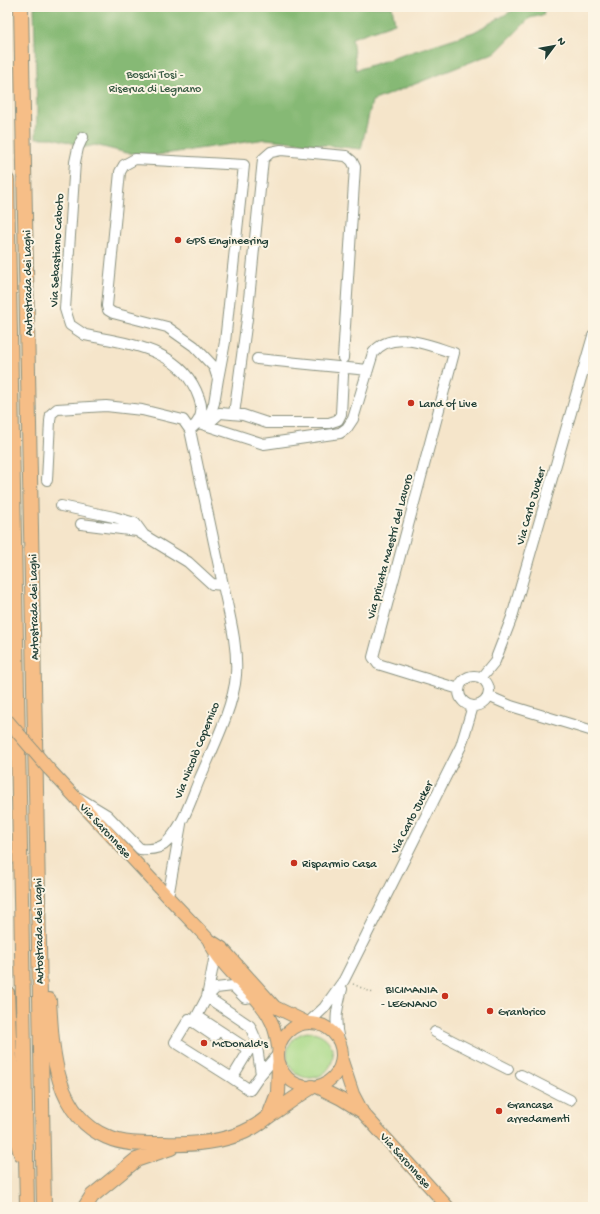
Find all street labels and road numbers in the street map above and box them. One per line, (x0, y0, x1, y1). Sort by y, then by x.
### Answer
street label: Via Sebastiano Caboto (48, 193, 68, 308)
street label: Autostrada dei Laghi (21, 229, 37, 336)
street label: Via Carlo Jucker (514, 465, 550, 548)
street label: Via privata Maestri del Lavoro (365, 472, 417, 622)
street label: Autostrada dei Laghi (27, 553, 43, 660)
street label: Via Niccolò Copernico (172, 700, 224, 802)
street label: Via Carlo Jucker (388, 778, 438, 858)
street label: Via Saronnese (75, 800, 134, 862)
street label: Autostrada dei Laghi (32, 877, 48, 984)
street label: Via Saronnese (375, 1130, 434, 1193)

